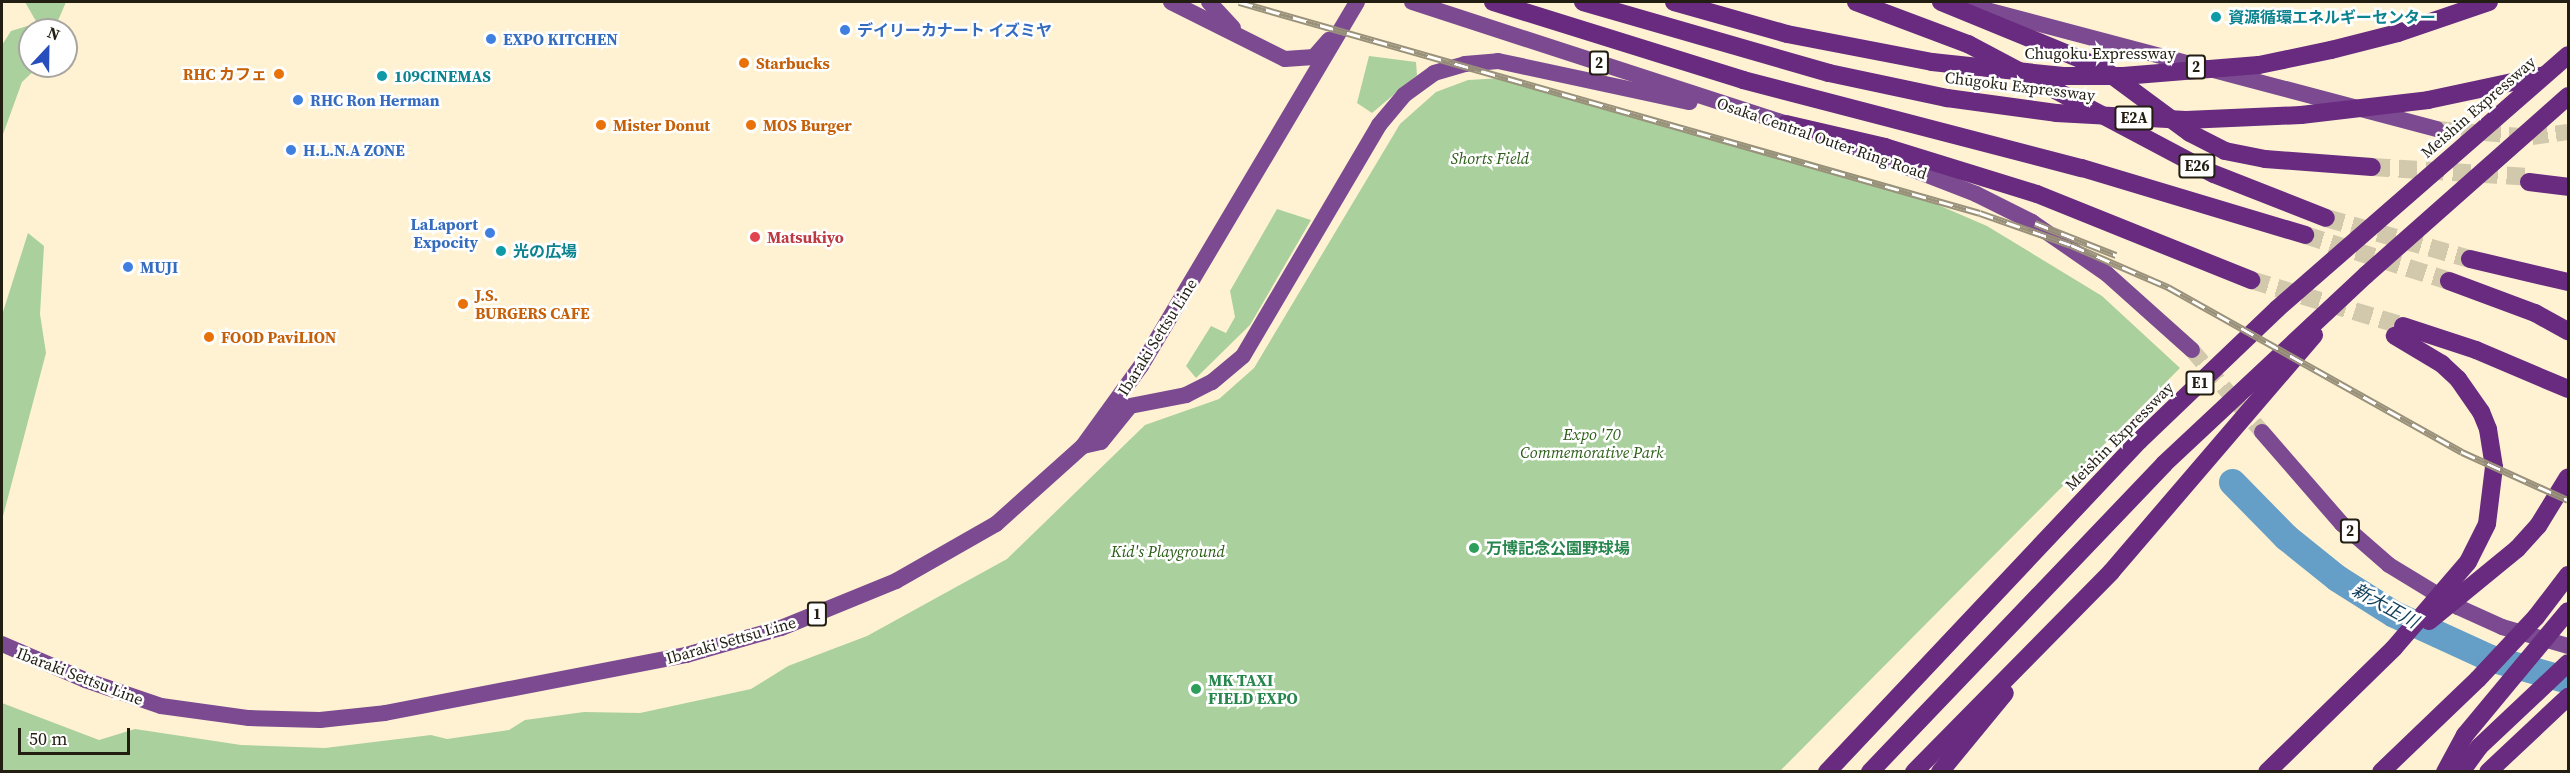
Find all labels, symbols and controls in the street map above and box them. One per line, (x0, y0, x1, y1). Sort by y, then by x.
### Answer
place label: 資源循環エネルギーセンター (2228, 7, 2436, 27)
marker: 資源循環エネルギーセンター (2209, 10, 2223, 24)
north arrow (18, 18, 78, 78)
place label: デイリーカナート イズミヤ (857, 20, 1052, 40)
text: N (44, 21, 64, 46)
marker: デイリーカナート イズミヤ (838, 23, 852, 37)
place label: EXPO KITCHEN (503, 29, 618, 49)
marker: EXPO KITCHEN (484, 32, 498, 46)
street label: Chugoku Expressway (2024, 43, 2176, 63)
road number: 2 (1588, 51, 1610, 75)
street label: Meishin Expressway (2417, 52, 2539, 162)
place label: Starbucks (756, 53, 830, 73)
road number: 2 (2186, 55, 2206, 79)
marker: Starbucks (737, 56, 751, 70)
place label: RHC カフェ (183, 64, 267, 84)
place label: 109CINEMAS (394, 66, 491, 86)
marker: RHC カフェ (272, 67, 286, 81)
street label: Chūgoku Expressway (1944, 67, 2096, 105)
marker: 109CINEMAS (375, 69, 389, 83)
place label: RHC Ron Herman (310, 90, 440, 110)
marker: RHC Ron Herman (291, 93, 305, 107)
street label: Osaka Central Outer Ring Road (1714, 93, 1930, 183)
road number: E2A (2113, 106, 2155, 130)
place label: Mister Donut (613, 115, 710, 135)
place label: MOS Burger (763, 115, 852, 135)
marker: Mister Donut (594, 118, 608, 132)
marker: MOS Burger (744, 118, 758, 132)
place label: H.L.N.A ZONE (303, 140, 405, 160)
marker: H.L.N.A ZONE (284, 143, 298, 157)
park label: Shorts Field (1451, 148, 1529, 168)
road number: E26 (2178, 154, 2216, 178)
place label: LaLaport Expocity (411, 214, 478, 252)
marker: LaLaport Expocity (483, 226, 497, 240)
place label: Matsukiyo (767, 227, 844, 247)
marker: Matsukiyo (748, 230, 762, 244)
place label: 光の広場 (513, 241, 577, 261)
marker: 光の広場 (494, 244, 508, 258)
place label: MUJI (140, 257, 178, 277)
marker: MUJI (121, 260, 135, 274)
street label: Ibaraki Settsu Line (1113, 275, 1201, 399)
place label: J.S. BURGERS CAFE (475, 285, 589, 323)
marker: J.S. BURGERS CAFE (456, 297, 470, 311)
place label: FOOD PaviLION (221, 327, 336, 347)
marker: FOOD PaviLION (202, 330, 216, 344)
road number: E1 (2185, 371, 2215, 395)
street label: Meishin Expressway (2061, 378, 2177, 494)
park label: Expo '70 Commemorative Park (1520, 424, 1664, 462)
road number: 2 (2340, 519, 2360, 543)
place label: 万博記念公園野球場 (1486, 538, 1630, 558)
park label: Kid's Playground (1111, 541, 1225, 561)
marker: 万博記念公園野球場 (1467, 541, 1481, 555)
water label: 新大正川 (2348, 579, 2422, 633)
road number: 1 (806, 602, 828, 626)
street label: Ibaraki Settsu Line (664, 612, 798, 668)
street label: Ibaraki Settsu Line (14, 643, 146, 709)
place label: MK TAXI FIELD EXPO (1208, 670, 1298, 708)
marker: MK TAXI FIELD EXPO (1189, 682, 1203, 696)
scale bar (21, 716, 134, 754)
text: 50 m (29, 726, 67, 751)

